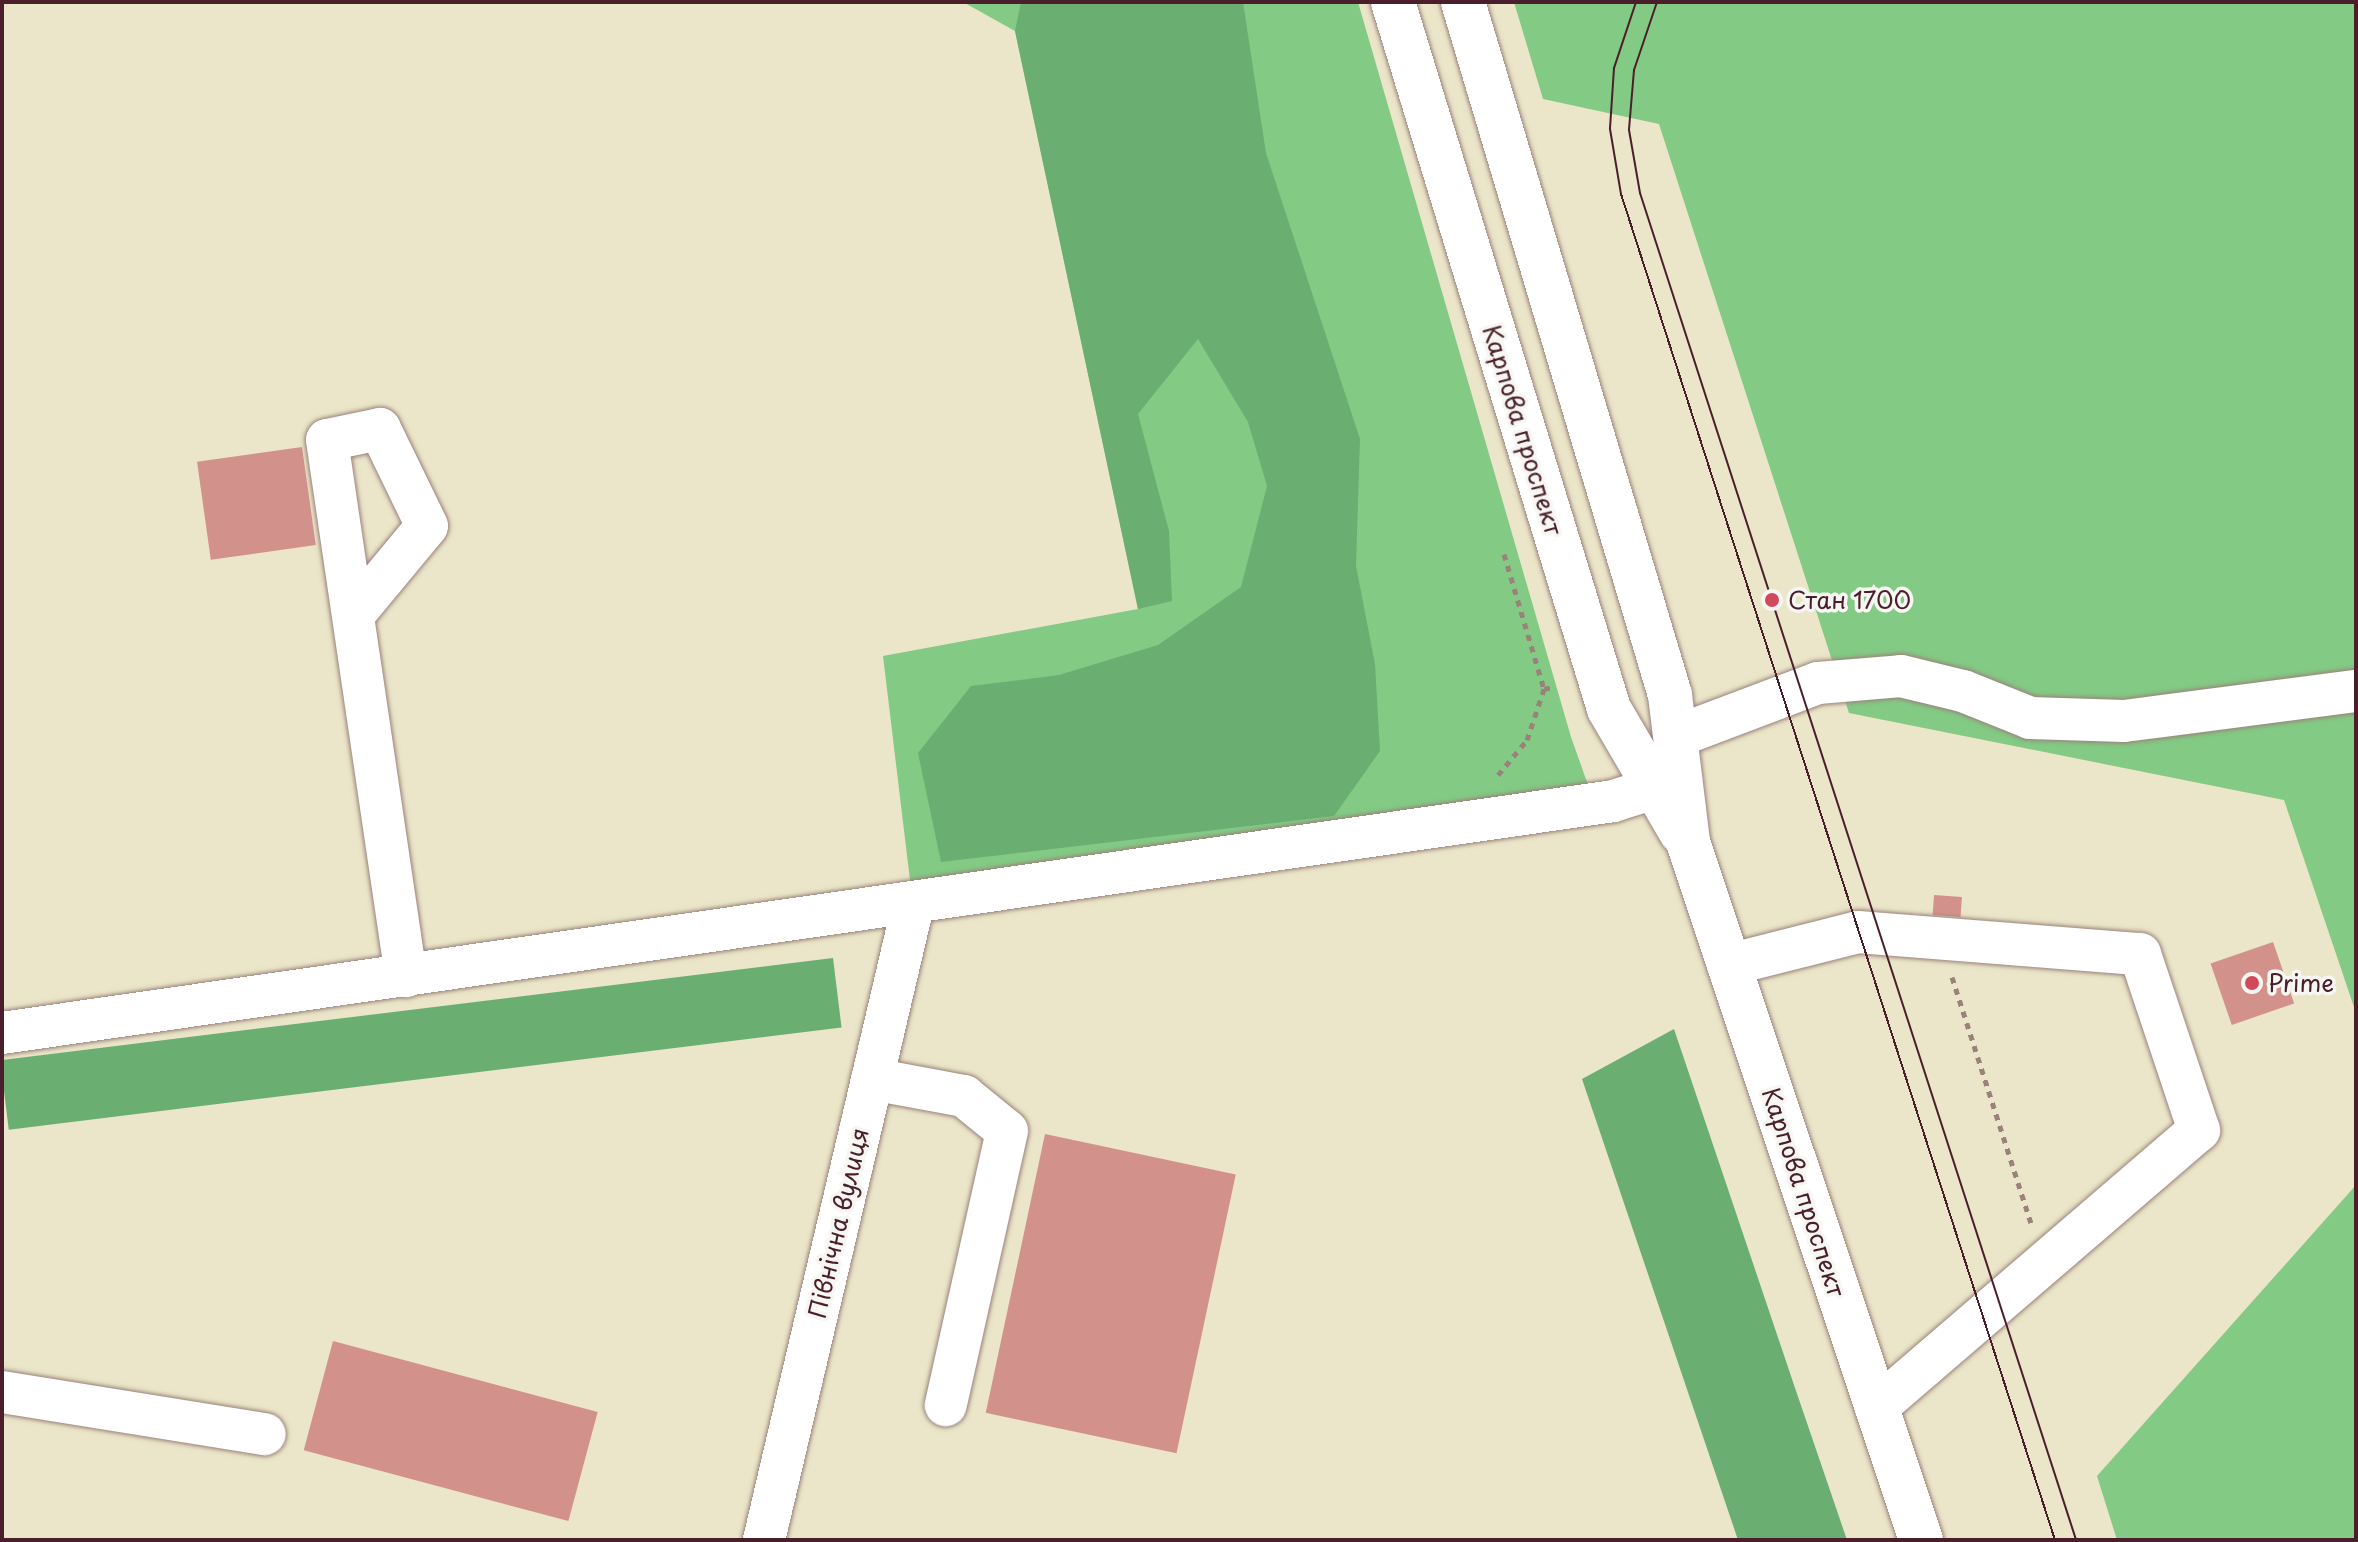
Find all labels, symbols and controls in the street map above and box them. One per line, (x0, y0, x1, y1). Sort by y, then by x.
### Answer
street label: Карпова проспект (1477, 321, 1569, 539)
place label: Стан 1700 (1788, 586, 1912, 614)
marker: Стан 1700 (1763, 591, 1781, 609)
place label: Prime (2268, 969, 2334, 997)
marker: Prime (2243, 974, 2261, 992)
street label: Карпова проспект (1757, 1084, 1851, 1300)
street label: Північна вулиця (802, 1124, 874, 1322)

